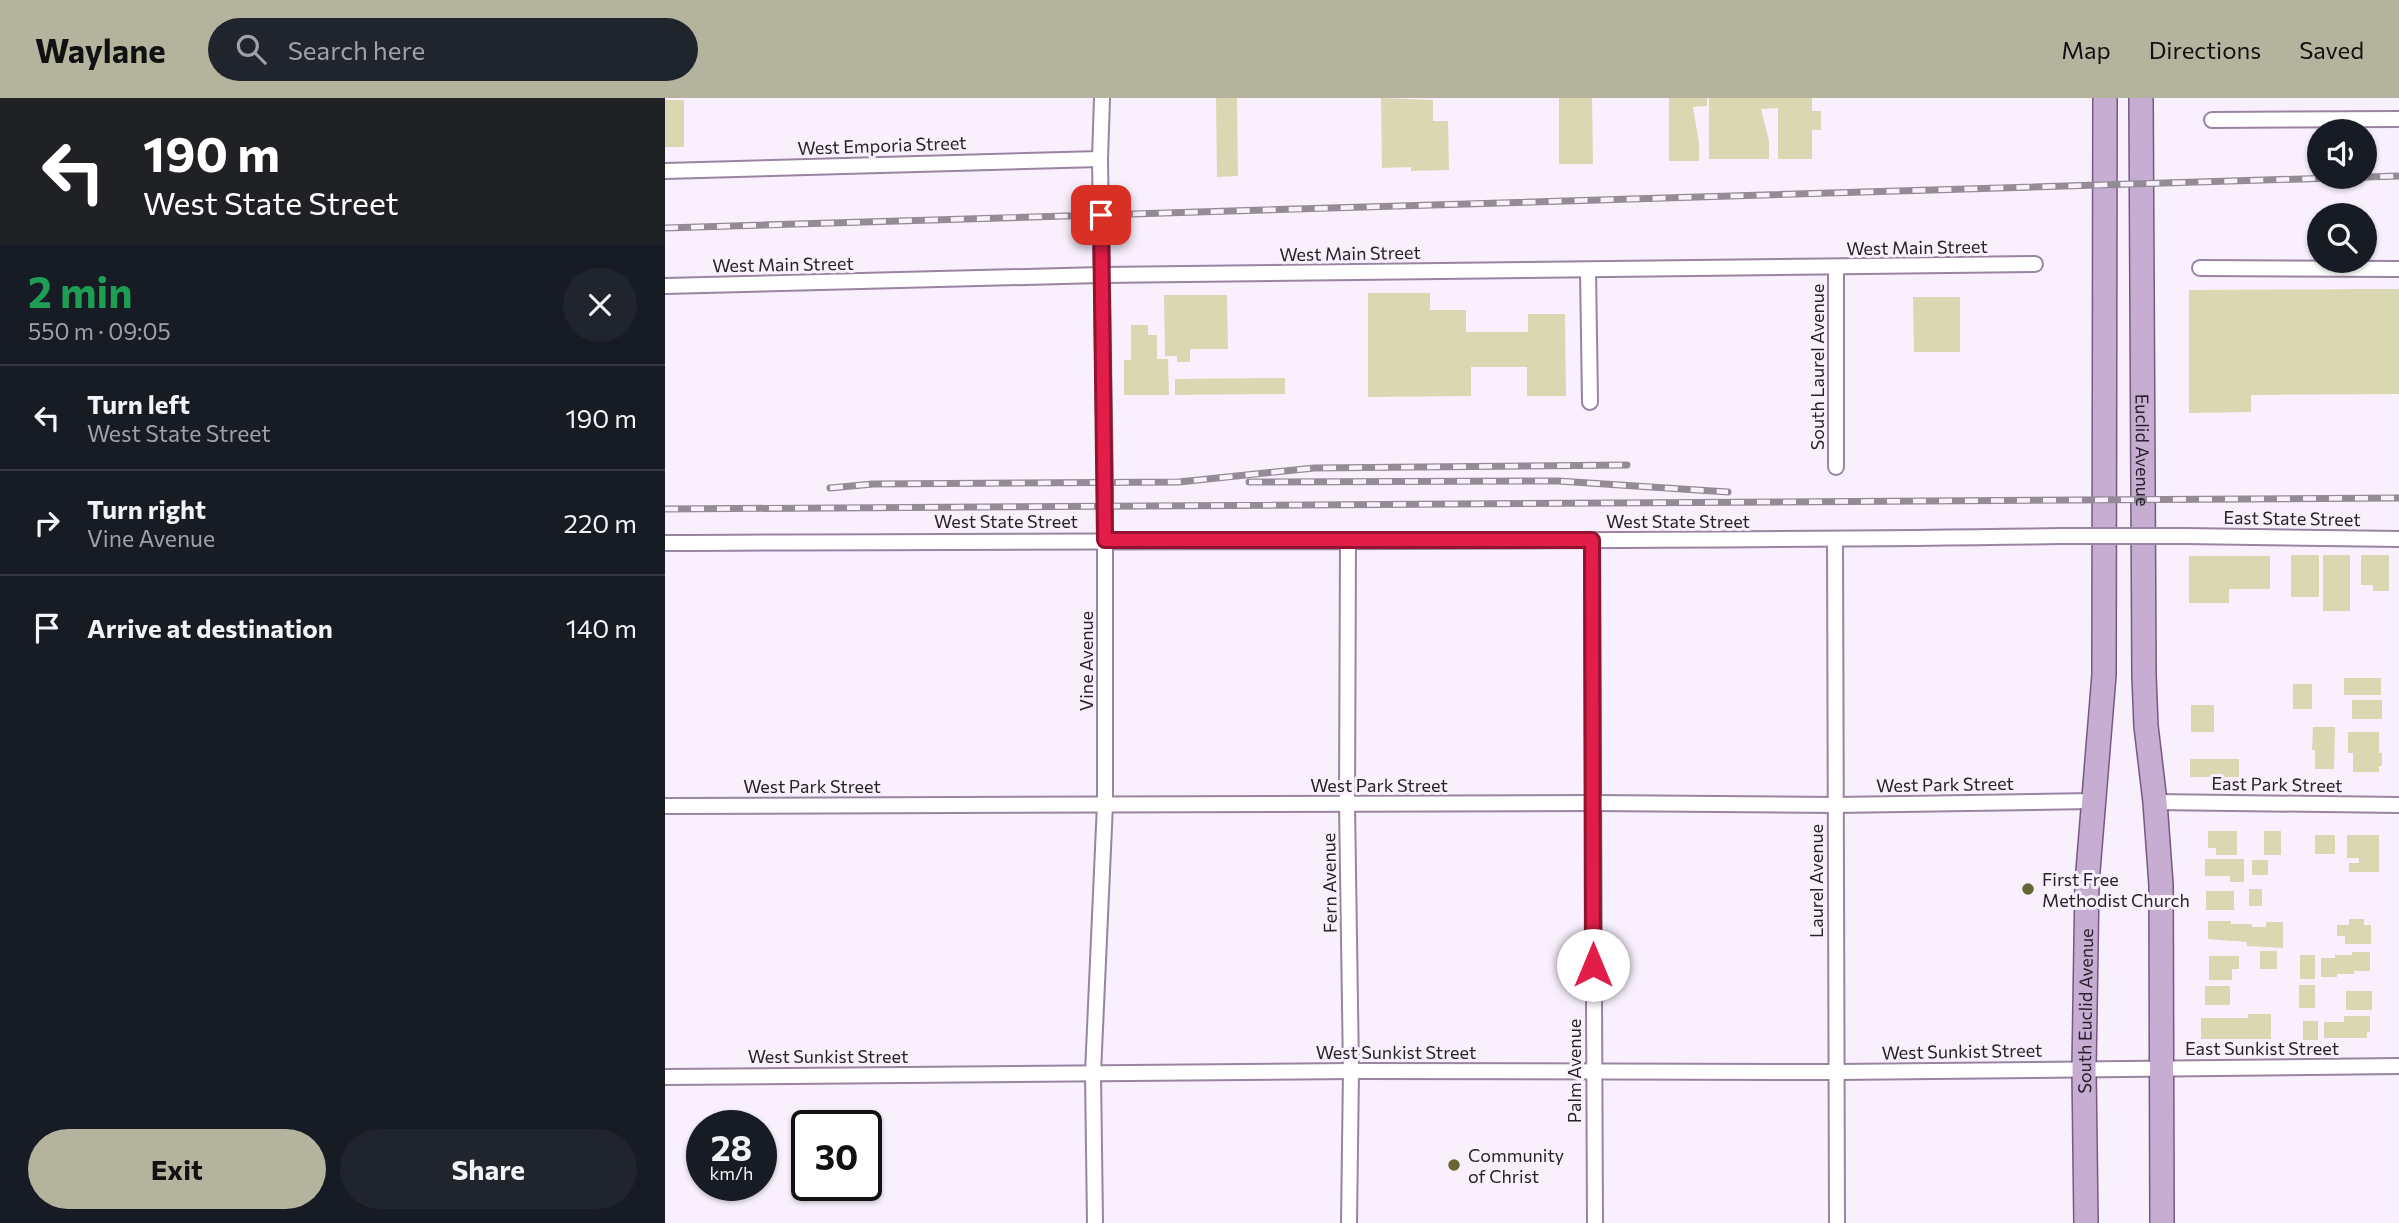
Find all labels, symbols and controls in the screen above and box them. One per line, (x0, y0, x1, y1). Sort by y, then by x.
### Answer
search box (208, 18, 698, 81)
text: Waylane (35, 29, 166, 70)
icon: search (232, 30, 270, 68)
text: Search here (288, 34, 425, 65)
text: Map (2061, 35, 2111, 64)
text: Directions (2149, 35, 2261, 64)
text: Saved (2299, 35, 2364, 64)
map controls (2307, 119, 2377, 273)
button: sound (2307, 119, 2377, 189)
text: 190 m (143, 122, 280, 182)
icon: left (28, 126, 119, 217)
street label: West Emporia Street (797, 131, 967, 159)
text: West State Street (143, 182, 399, 222)
pin (1071, 185, 1131, 245)
icon: arrive (1082, 196, 1120, 234)
button: search (2307, 203, 2377, 273)
street label: West Main Street (1846, 235, 1988, 259)
street label: West Main Street (1279, 241, 1421, 265)
street label: West Main Street (712, 252, 854, 276)
text: 2 min (28, 265, 133, 317)
button: close (563, 268, 637, 342)
street label: South Laurel Avenue (1806, 284, 1828, 450)
text: 550 m · 09:05 (28, 317, 171, 345)
text: Turn left (87, 388, 190, 419)
street label: Euclid Avenue (2132, 394, 2154, 506)
icon: left (28, 399, 66, 437)
text: 190 m (565, 402, 637, 433)
text: West State Street (87, 419, 271, 447)
text: Turn right (87, 493, 206, 524)
icon: right (28, 504, 66, 542)
street label: East State Street (2223, 506, 2361, 530)
text: 220 m (564, 507, 637, 538)
street label: West State Street (934, 510, 1078, 532)
street label: West State Street (1606, 510, 1750, 532)
text: Vine Avenue (87, 524, 215, 552)
icon: arrive (28, 609, 66, 647)
street label: Vine Avenue (1075, 611, 1097, 711)
text: Arrive at destination (87, 612, 333, 643)
text: 140 m (566, 612, 637, 643)
street label: West Park Street (1876, 772, 2014, 796)
street label: East Park Street (2211, 772, 2343, 796)
street label: West Park Street (1310, 774, 1448, 796)
street label: West Park Street (743, 775, 881, 797)
street label: Laurel Avenue (1805, 824, 1827, 938)
street label: Fern Avenue (1317, 833, 1341, 933)
place label: First Free Methodist Church (2042, 868, 2190, 911)
marker: First Free Methodist Church (2020, 881, 2036, 897)
position arrow (1556, 928, 1630, 1002)
street label: South Euclid Avenue (2073, 928, 2097, 1094)
street label: Palm Avenue (1563, 1019, 1585, 1123)
street label: East Sunkist Street (2185, 1037, 2339, 1059)
street label: West Sunkist Street (1881, 1039, 2043, 1063)
street label: West Sunkist Street (1316, 1041, 1476, 1063)
street label: West Sunkist Street (748, 1045, 908, 1067)
speed limit sign: 30 (791, 1110, 882, 1201)
text: 28 (711, 1125, 752, 1168)
button: Exit (28, 1129, 326, 1209)
button: Share (340, 1129, 637, 1209)
place label: Community of Christ (1468, 1144, 1564, 1187)
marker: Community of Christ (1446, 1157, 1462, 1173)
text: km/h (710, 1162, 753, 1184)

